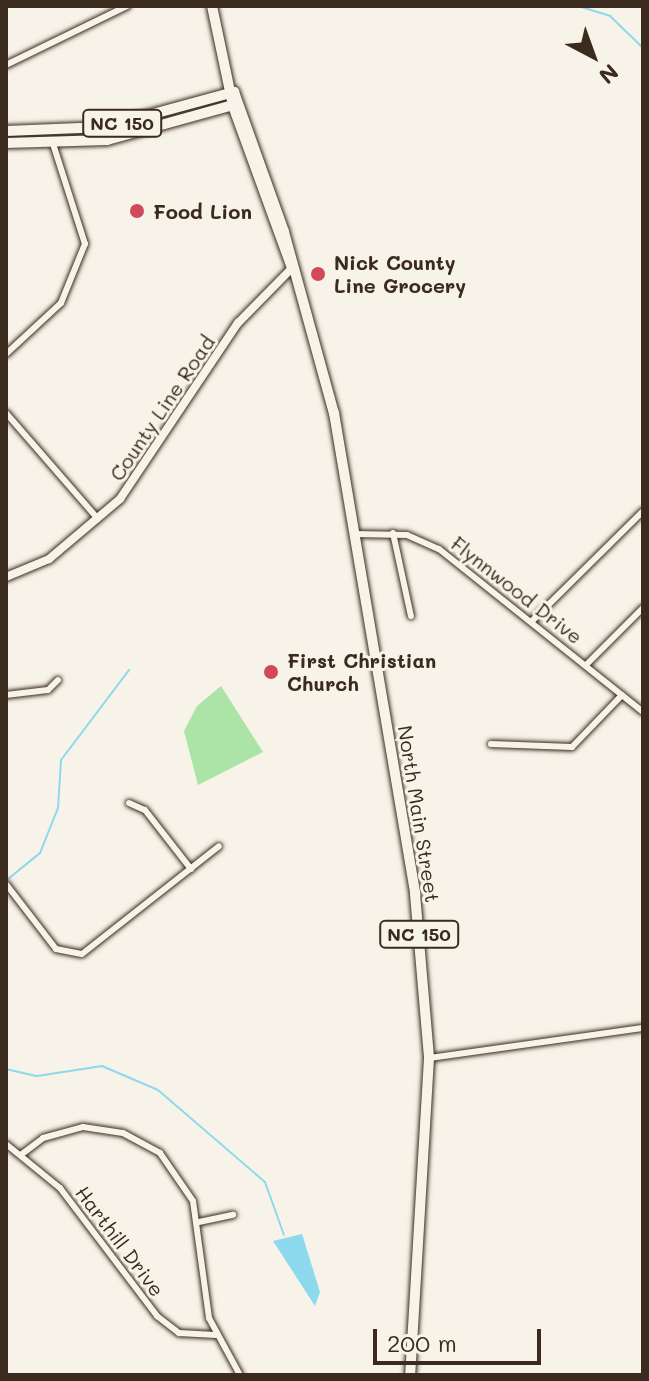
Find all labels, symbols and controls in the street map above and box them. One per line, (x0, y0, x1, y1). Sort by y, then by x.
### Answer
north arrow (553, 16, 633, 96)
text: N (593, 58, 625, 91)
road number: NC 150 (82, 109, 162, 137)
place label: Food Lion (153, 199, 252, 223)
marker: Food Lion (128, 202, 146, 220)
place label: Nick County Line Grocery (334, 250, 466, 297)
marker: Nick County Line Grocery (309, 265, 327, 283)
street label: County Line Road (104, 331, 220, 485)
street label: Flynnwood Drive (447, 531, 587, 649)
place label: First Christian Church (287, 648, 436, 695)
marker: First Christian Church (262, 663, 280, 681)
street label: North Main Street (393, 724, 445, 904)
road number: NC 150 (379, 920, 459, 948)
street label: Harthill Drive (71, 1181, 169, 1301)
scale bar (377, 1313, 545, 1363)
text: 200 m (387, 1327, 457, 1358)

